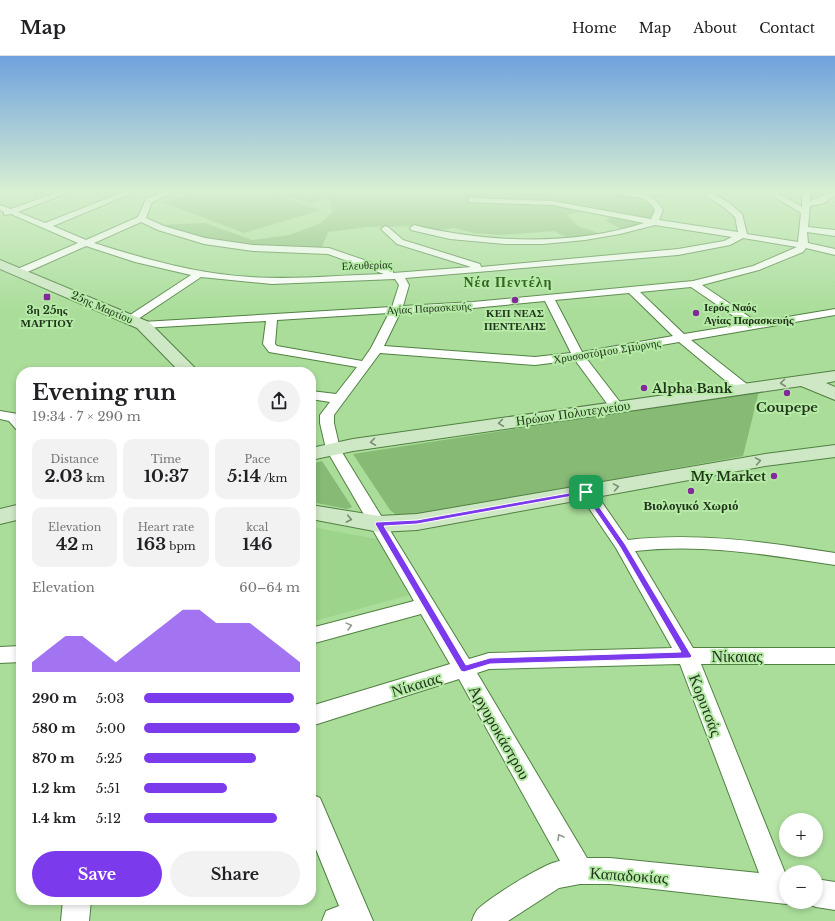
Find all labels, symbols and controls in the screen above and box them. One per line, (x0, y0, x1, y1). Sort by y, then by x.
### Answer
text: Map (20, 16, 66, 39)
text: Home (572, 19, 617, 37)
text: Map (639, 19, 671, 37)
text: About (693, 19, 737, 37)
text: Contact (759, 19, 815, 37)
street label: Ελευθερίας (341, 257, 393, 273)
district label: Νέα Πεντέλη (463, 273, 553, 291)
street label: 25ης Μαρτίου (69, 288, 135, 326)
marker: 3η 25ης ΜΑΡΤΙΟΥ (42, 292, 52, 302)
marker: ΚΕΠ ΝΕΑΣ ΠΕΝΤΕΛΗΣ (510, 295, 520, 305)
street label: Αγίας Παρασκευής (386, 299, 472, 317)
place label: Ιερός Ναός Αγίας Παρασκευής (704, 300, 794, 327)
place label: 3η 25ης ΜΑΡΤΙΟΥ (21, 303, 73, 330)
place label: ΚΕΠ ΝΕΑΣ ΠΕΝΤΕΛΗΣ (484, 306, 546, 333)
marker: Ιερός Ναός Αγίας Παρασκευής (691, 308, 701, 318)
street label: Χρυσοστόμου Σμύρνης (552, 335, 662, 366)
one-way arrow (779, 378, 786, 387)
text: Evening run (32, 379, 176, 406)
button: share (258, 380, 300, 422)
place label: Alpha Bank (651, 380, 733, 397)
marker: Alpha Bank (639, 383, 649, 393)
marker: Coupepe (782, 388, 792, 398)
street label: Ηρώων Πολυτεχνείου (515, 397, 631, 429)
place label: Coupepe (756, 399, 818, 416)
text: 19:34 · 7 × 290 m (32, 408, 141, 425)
one-way arrow (498, 418, 504, 427)
one-way arrow (370, 437, 376, 446)
text: Distance (50, 452, 99, 466)
text: Time (151, 452, 181, 466)
text: Pace (244, 452, 270, 466)
one-way arrow (754, 458, 761, 466)
text: 2.03 (44, 466, 83, 487)
text: 10:37 (144, 466, 188, 487)
text: 5:14 (227, 466, 261, 487)
place label: My Market (690, 468, 766, 485)
text: km (83, 471, 105, 485)
text: /km (261, 471, 287, 485)
marker: My Market (769, 471, 779, 481)
pin (569, 475, 603, 509)
icon: arrive (575, 481, 597, 503)
one-way arrow (613, 483, 619, 492)
marker: Βιολογικό Χωριό (686, 486, 696, 496)
place label: Βιολογικό Χωριό (643, 497, 739, 514)
one-way arrow (346, 514, 352, 523)
text: Elevation (48, 520, 101, 534)
text: Heart rate (138, 520, 194, 534)
text: kcal (246, 520, 268, 534)
text: 42 (56, 534, 78, 555)
text: 163 (136, 534, 166, 555)
text: 146 (242, 534, 272, 555)
text: m (78, 539, 93, 553)
text: bpm (166, 539, 196, 553)
text: Elevation (32, 579, 95, 596)
text: 60–64 m (239, 579, 300, 596)
one-way arrow (345, 622, 352, 631)
street label: Νίκαιας (711, 646, 763, 666)
street label: Νίκαιας (389, 667, 444, 701)
street label: Κορυτσάς (685, 671, 727, 740)
street label: Αργυροκάστρου (465, 681, 535, 783)
text: 290 m (32, 690, 77, 707)
text: 5:03 (96, 690, 124, 707)
text: 580 m (32, 720, 76, 737)
text: 5:00 (96, 720, 126, 737)
text: 870 m (32, 750, 75, 767)
text: 5:25 (96, 750, 122, 767)
text: 1.2 km (32, 780, 76, 797)
text: 5:51 (96, 780, 120, 797)
text: 1.4 km (32, 810, 76, 827)
text: 5:12 (96, 810, 121, 827)
map controls (779, 813, 823, 909)
button: + (779, 813, 823, 857)
one-way arrow (558, 834, 565, 841)
button: Save (32, 851, 162, 897)
button: Share (170, 851, 300, 897)
street label: Καπαδοκίας (589, 862, 669, 888)
button: − (779, 865, 823, 909)

